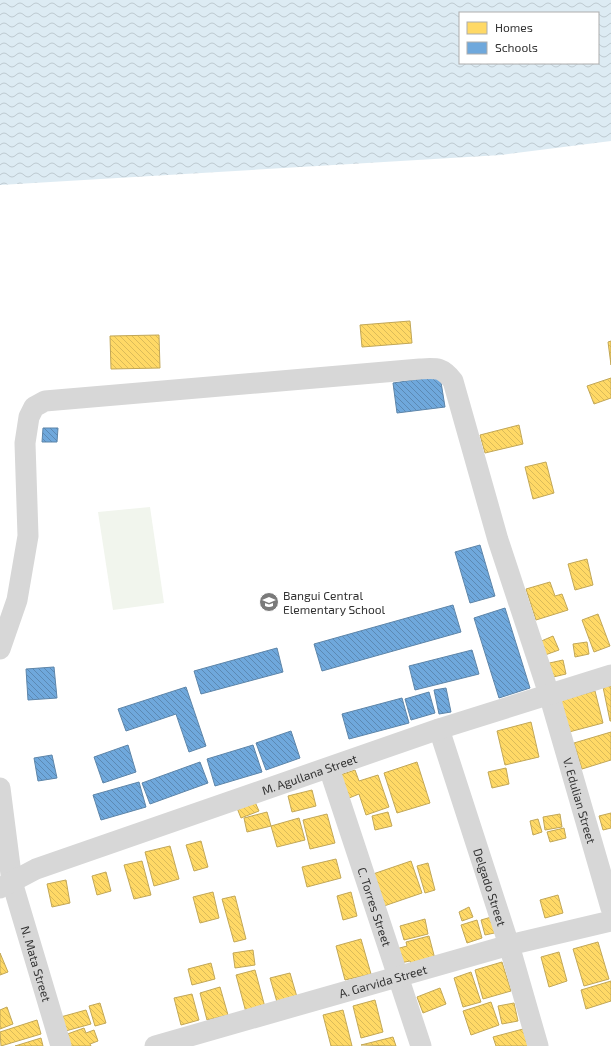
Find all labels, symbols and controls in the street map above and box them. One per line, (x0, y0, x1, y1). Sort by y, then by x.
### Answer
legend (459, 12, 599, 64)
text: Homes (495, 20, 533, 34)
text: Schools (495, 40, 538, 54)
place label: Bangui Central Elementary School (283, 588, 386, 616)
school or university icon: Bangui Central Elementary School (258, 591, 280, 613)
street label: M. Agullana Street (260, 751, 359, 797)
street label: V. Edulian Street (561, 756, 599, 845)
street label: Delgado Street (471, 846, 509, 928)
street label: C. Torres Street (355, 865, 395, 948)
street label: N. Mata Street (18, 924, 54, 1004)
street label: A. Garvida Street (337, 962, 429, 1000)

